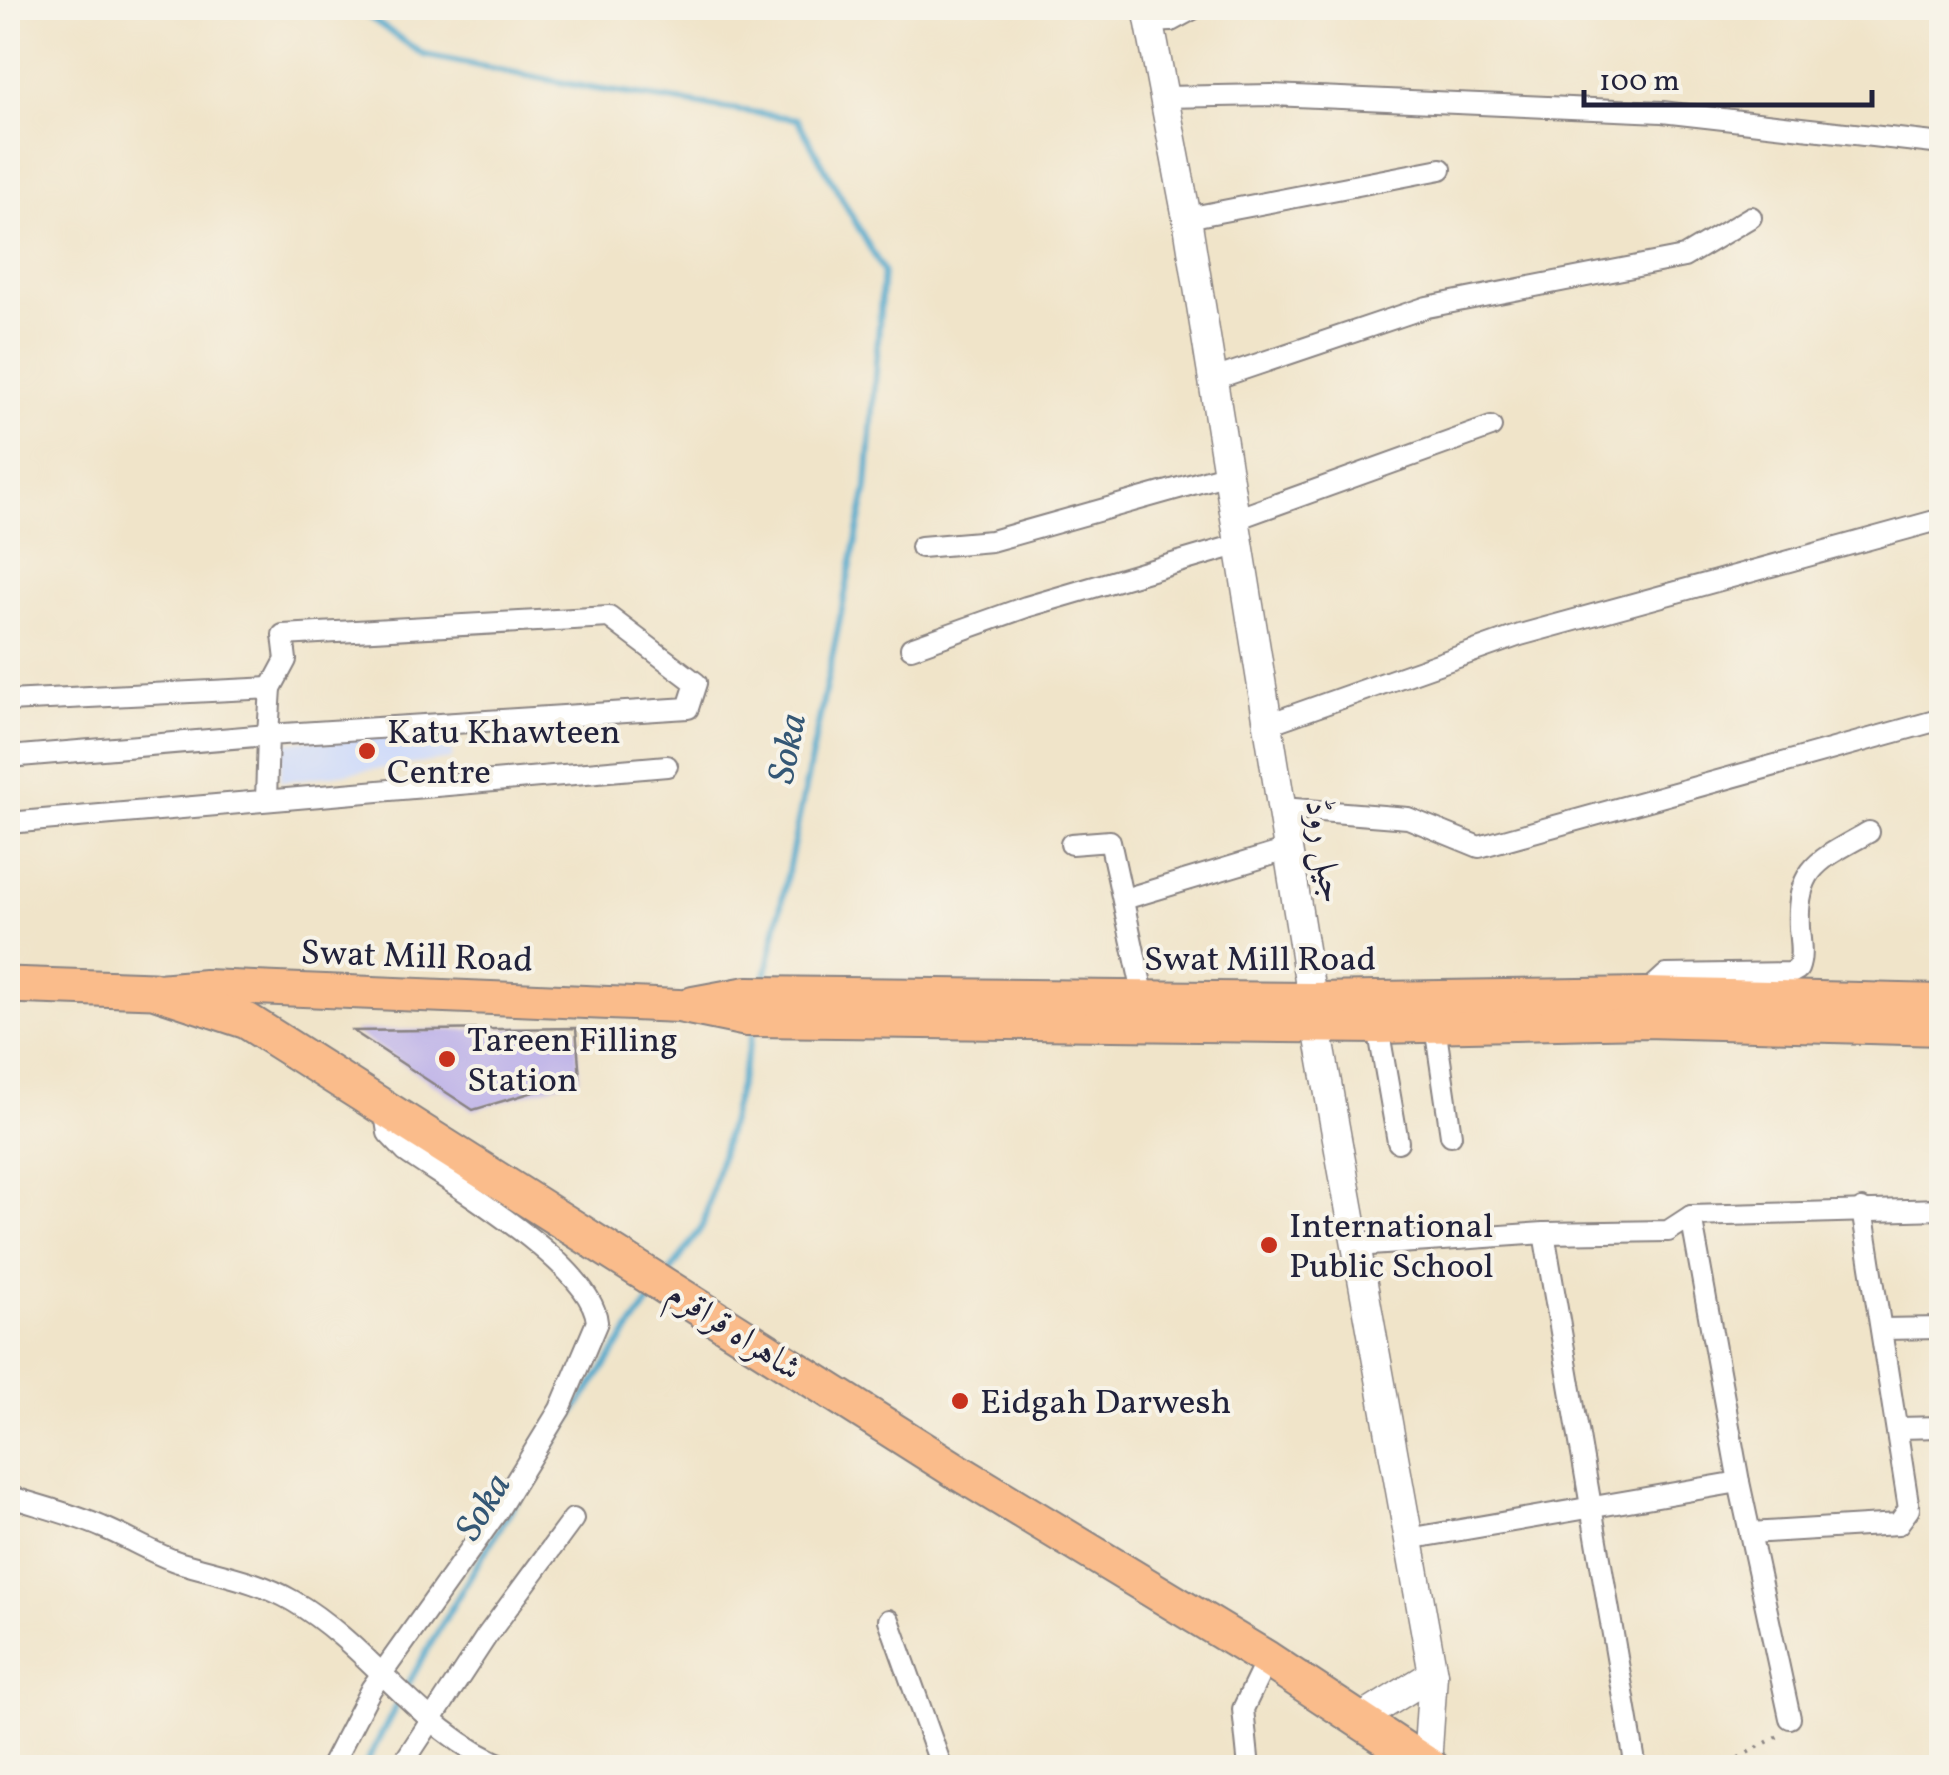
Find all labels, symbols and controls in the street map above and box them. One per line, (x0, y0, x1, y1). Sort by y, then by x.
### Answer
scale bar (1584, 45, 1872, 107)
text: 100 m (1599, 61, 1680, 103)
water label: Soka (757, 709, 822, 788)
place label: Katu Khawteen Centre (387, 710, 621, 798)
marker: Katu Khawteen Centre (356, 740, 378, 762)
street label: جیل روڈ (1291, 796, 1355, 907)
street label: Swat Mill Road (300, 930, 534, 986)
street label: Swat Mill Road (1144, 937, 1376, 985)
place label: Tareen Filling Station (467, 1018, 678, 1106)
marker: Tareen Filling Station (436, 1048, 458, 1070)
place label: International Public School (1289, 1204, 1494, 1292)
marker: International Public School (1258, 1234, 1280, 1256)
street label: شاہراہ قراقرم (655, 1271, 810, 1397)
place label: Eidgah Darwesh (980, 1380, 1231, 1428)
marker: Eidgah Darwesh (949, 1390, 971, 1412)
water label: Soka (444, 1464, 526, 1552)

